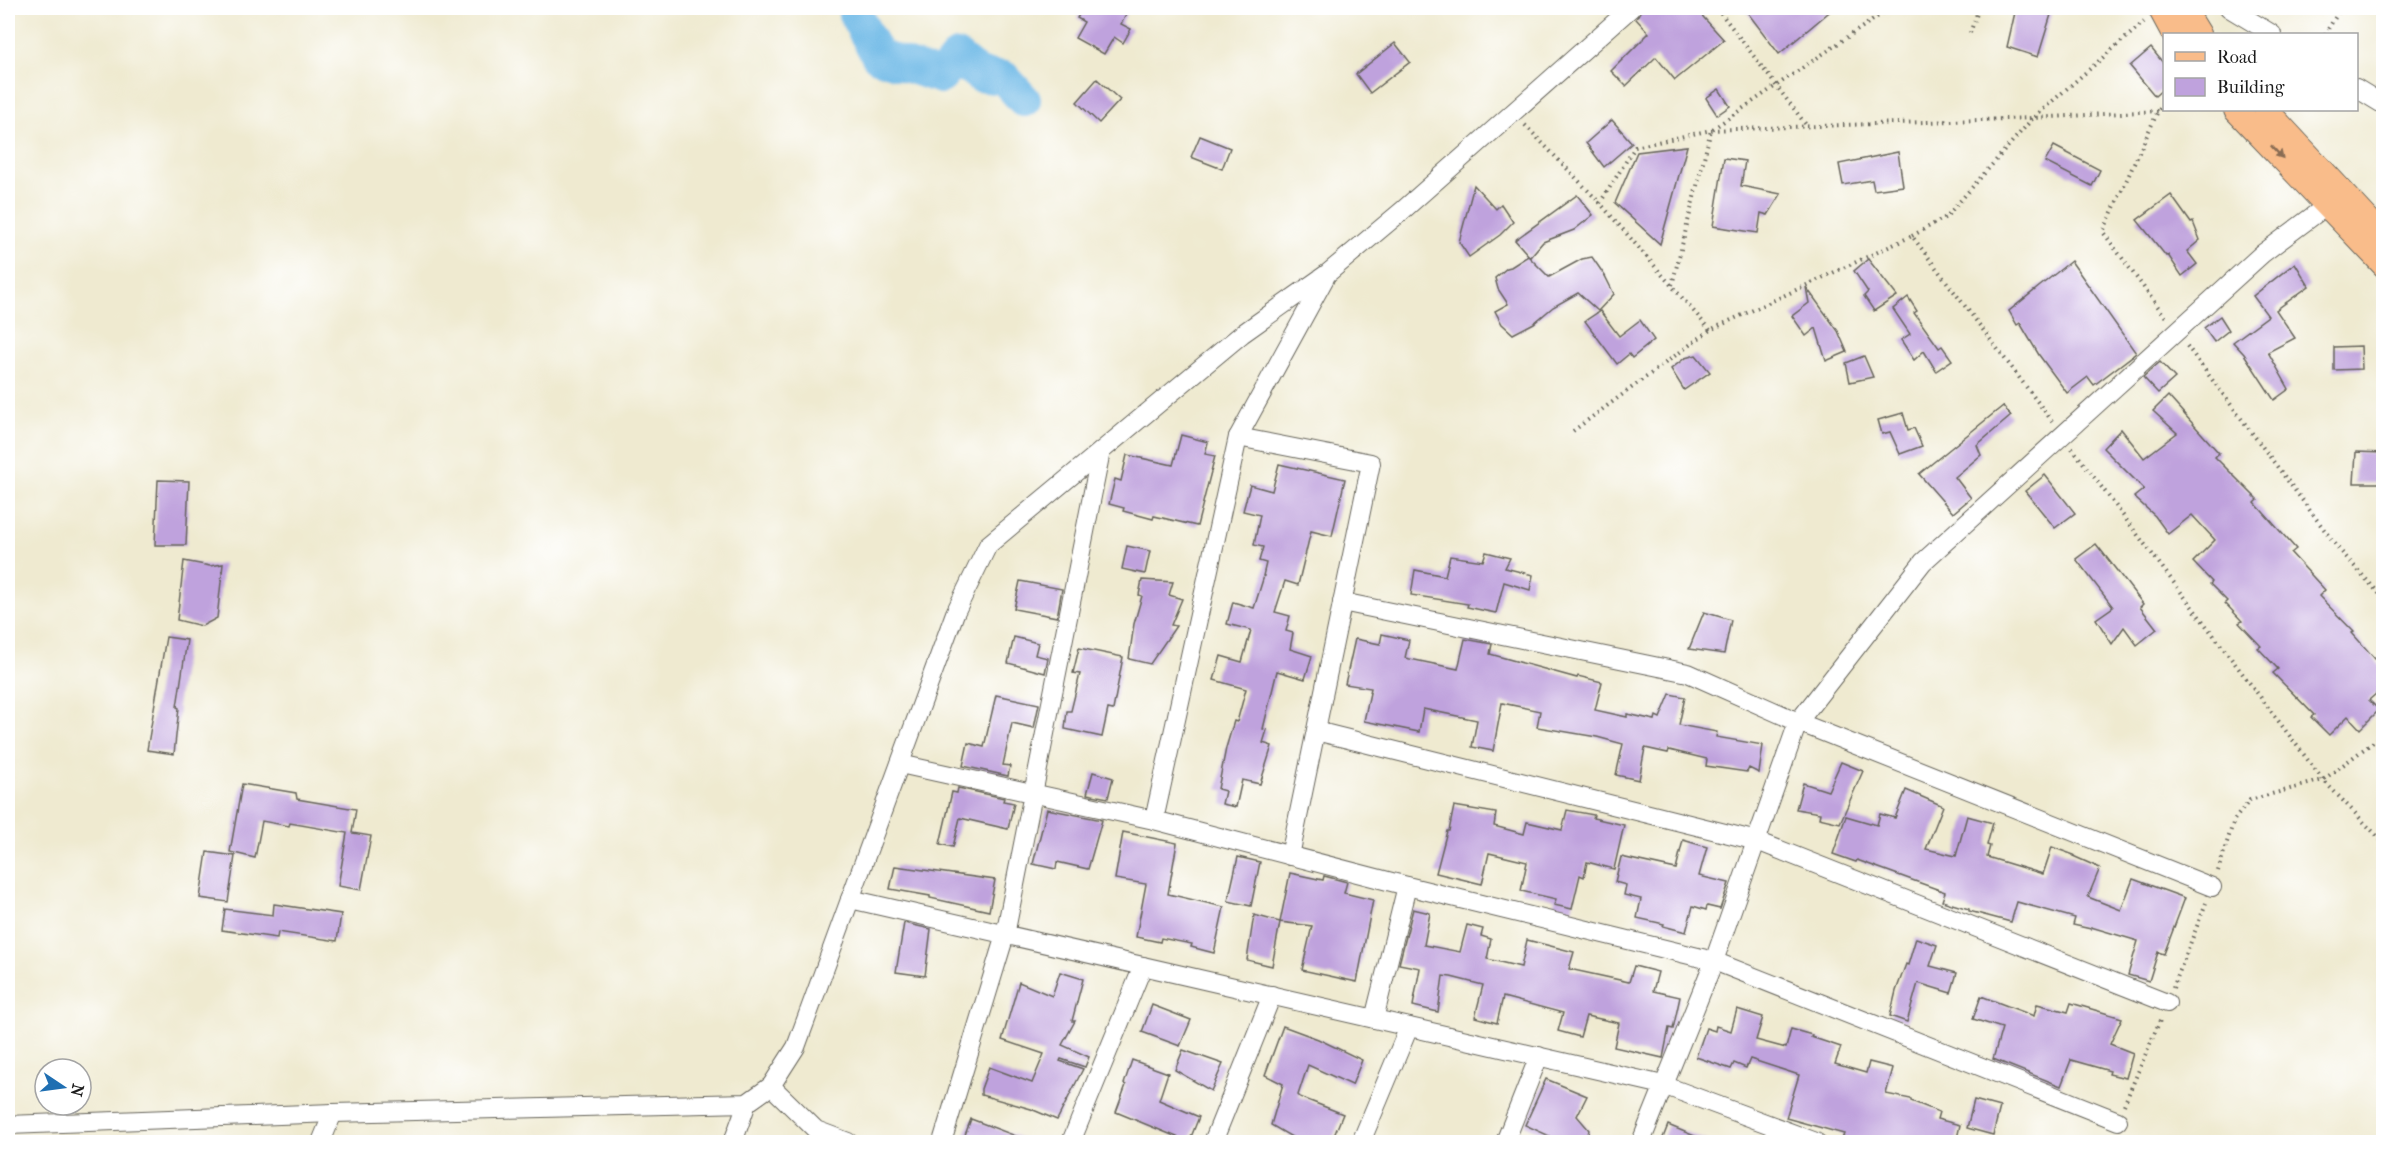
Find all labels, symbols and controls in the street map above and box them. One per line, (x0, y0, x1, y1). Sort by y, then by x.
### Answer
legend (2163, 33, 2358, 111)
text: Road (2217, 47, 2257, 68)
text: Building (2217, 77, 2285, 98)
one-way arrow (2269, 145, 2283, 159)
north arrow (33, 1057, 93, 1117)
text: N (66, 1082, 88, 1099)

